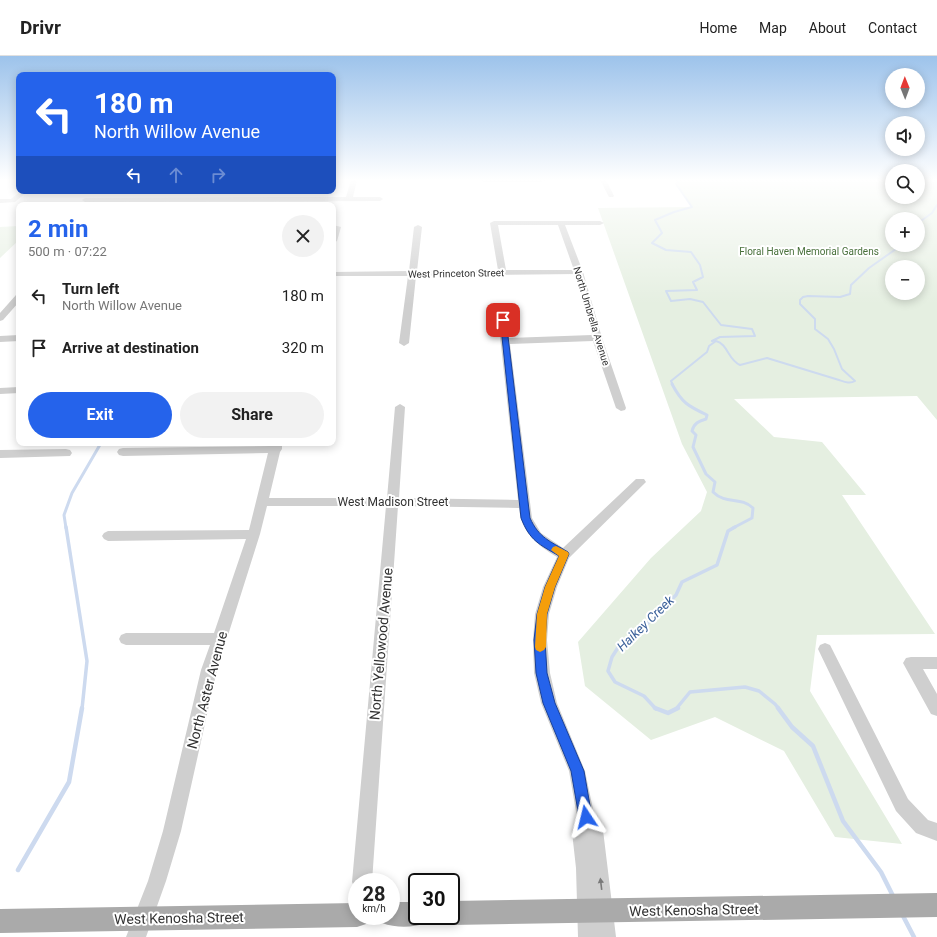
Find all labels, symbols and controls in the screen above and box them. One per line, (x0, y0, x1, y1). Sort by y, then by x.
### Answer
text: Drivr (20, 16, 61, 39)
text: Home (699, 20, 737, 36)
text: Map (759, 20, 787, 36)
text: About (809, 20, 846, 36)
text: Contact (868, 20, 917, 36)
north arrow (885, 68, 925, 108)
map controls (885, 68, 925, 300)
text: 180 m (94, 87, 173, 120)
icon: left (28, 88, 80, 140)
button: sound (885, 116, 925, 156)
text: North Willow Avenue (94, 121, 260, 142)
icon: left (123, 164, 145, 186)
icon: ahead (165, 164, 187, 186)
icon: right (207, 164, 229, 186)
button: search (885, 164, 925, 204)
button: + (885, 212, 925, 252)
text: 2 min (28, 215, 88, 243)
button: close (282, 215, 324, 257)
text: 500 m · 07:22 (28, 244, 107, 259)
park label: Floral Haven Memorial Gardens (739, 246, 879, 257)
button: − (885, 260, 925, 300)
street label: North Umbrella Avenue (571, 265, 612, 367)
street label: West Princeton Street (408, 267, 504, 280)
text: Turn left (62, 280, 119, 298)
icon: left (28, 285, 50, 307)
text: 180 m (282, 287, 324, 305)
text: North Willow Avenue (62, 298, 182, 313)
pin (486, 303, 520, 337)
icon: arrive (492, 309, 514, 331)
icon: arrive (28, 337, 50, 359)
text: Arrive at destination (62, 339, 199, 357)
text: 320 m (282, 339, 324, 357)
button: Exit (28, 392, 172, 438)
button: Share (180, 392, 324, 438)
street label: West Madison Street (338, 495, 449, 509)
street label: North Yellowood Avenue (366, 567, 396, 721)
water label: Haikey Creek (614, 592, 677, 654)
street label: North Aster Avenue (184, 629, 230, 751)
position arrow (565, 796, 607, 838)
speed limit sign: 30 (408, 873, 460, 925)
one-way arrow (597, 878, 604, 890)
text: 28 (363, 882, 385, 906)
street label: West Kenosha Street (629, 901, 759, 919)
text: km/h (362, 903, 386, 914)
street label: West Kenosha Street (114, 909, 244, 927)

